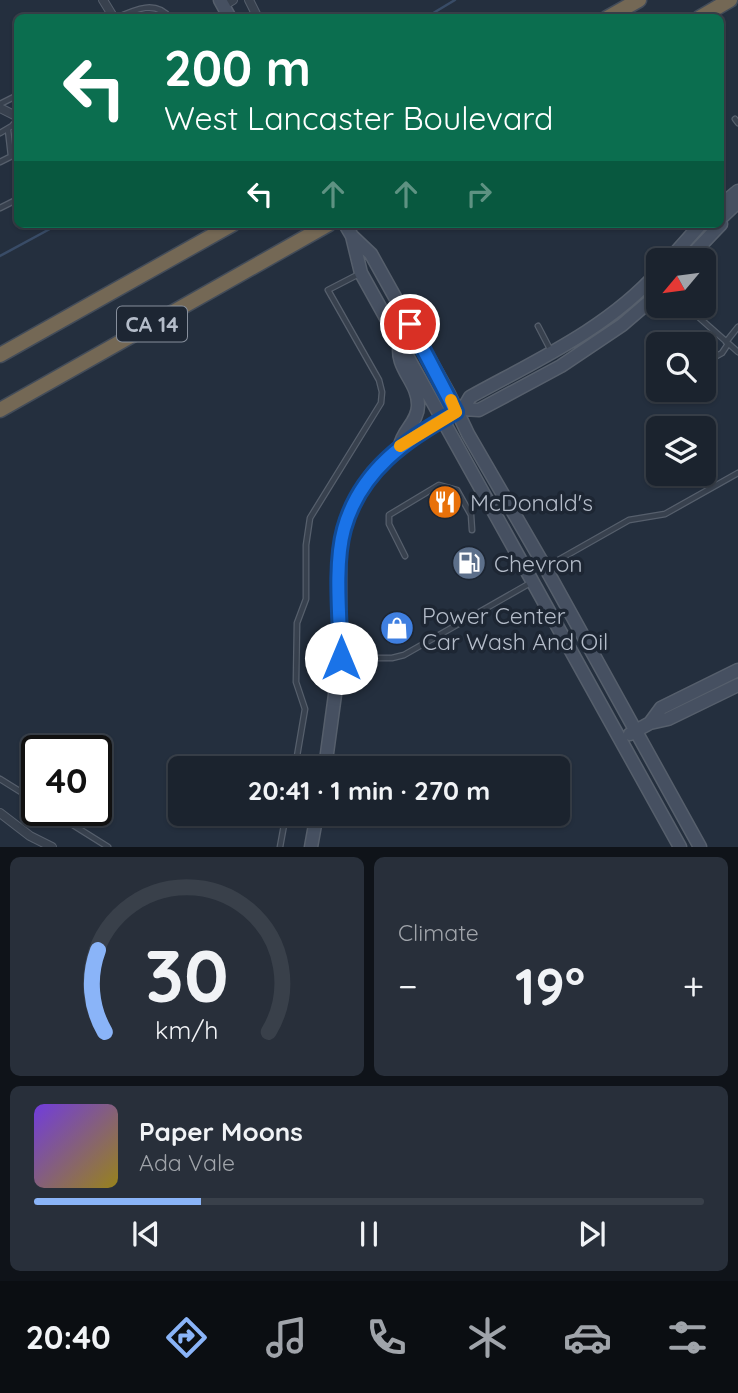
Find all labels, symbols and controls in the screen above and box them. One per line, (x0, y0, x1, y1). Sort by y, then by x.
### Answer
text: 200 m (164, 37, 311, 98)
icon: left (49, 42, 140, 133)
text: West Lancaster Boulevard (164, 98, 553, 138)
icon: left (241, 175, 279, 213)
icon: ahead (314, 175, 352, 213)
icon: ahead (387, 175, 425, 213)
icon: right (460, 175, 498, 213)
north arrow (646, 248, 716, 318)
map controls (646, 248, 716, 486)
pin (380, 294, 440, 354)
icon: arrive (391, 305, 429, 343)
road number: CA 14 (117, 306, 187, 342)
button: search (646, 332, 716, 402)
button: layers (646, 416, 716, 486)
restaurant icon: McDonald's (426, 483, 464, 521)
place label: McDonald's (470, 488, 593, 517)
fuel station icon: Chevron (450, 544, 488, 582)
place label: Chevron (494, 549, 583, 578)
place label: Power Center Car Wash And Oil (422, 601, 608, 656)
shop icon: Power Center Car Wash And Oil (378, 609, 416, 647)
position arrow (304, 621, 378, 695)
speed limit sign: 40 (21, 735, 112, 826)
text: 20:41 · 1 min · 270 m (248, 774, 490, 807)
text: Climate (398, 918, 479, 947)
text: 30 (145, 930, 229, 1021)
text: 19° (515, 953, 585, 1018)
text: − (398, 962, 418, 1010)
text: + (683, 962, 704, 1010)
text: km/h (155, 1014, 219, 1045)
text: Paper Moons (139, 1115, 303, 1148)
text: Ada Vale (139, 1148, 235, 1177)
icon: previous (127, 1215, 165, 1253)
icon: pause (350, 1215, 388, 1253)
icon: next (573, 1215, 611, 1253)
icon: directions (162, 1313, 211, 1362)
icon: music (262, 1313, 311, 1362)
icon: phone (362, 1313, 411, 1362)
icon: climate (463, 1313, 512, 1362)
icon: car (563, 1313, 612, 1362)
icon: filters (663, 1313, 712, 1362)
text: 20:40 (26, 1317, 111, 1357)

